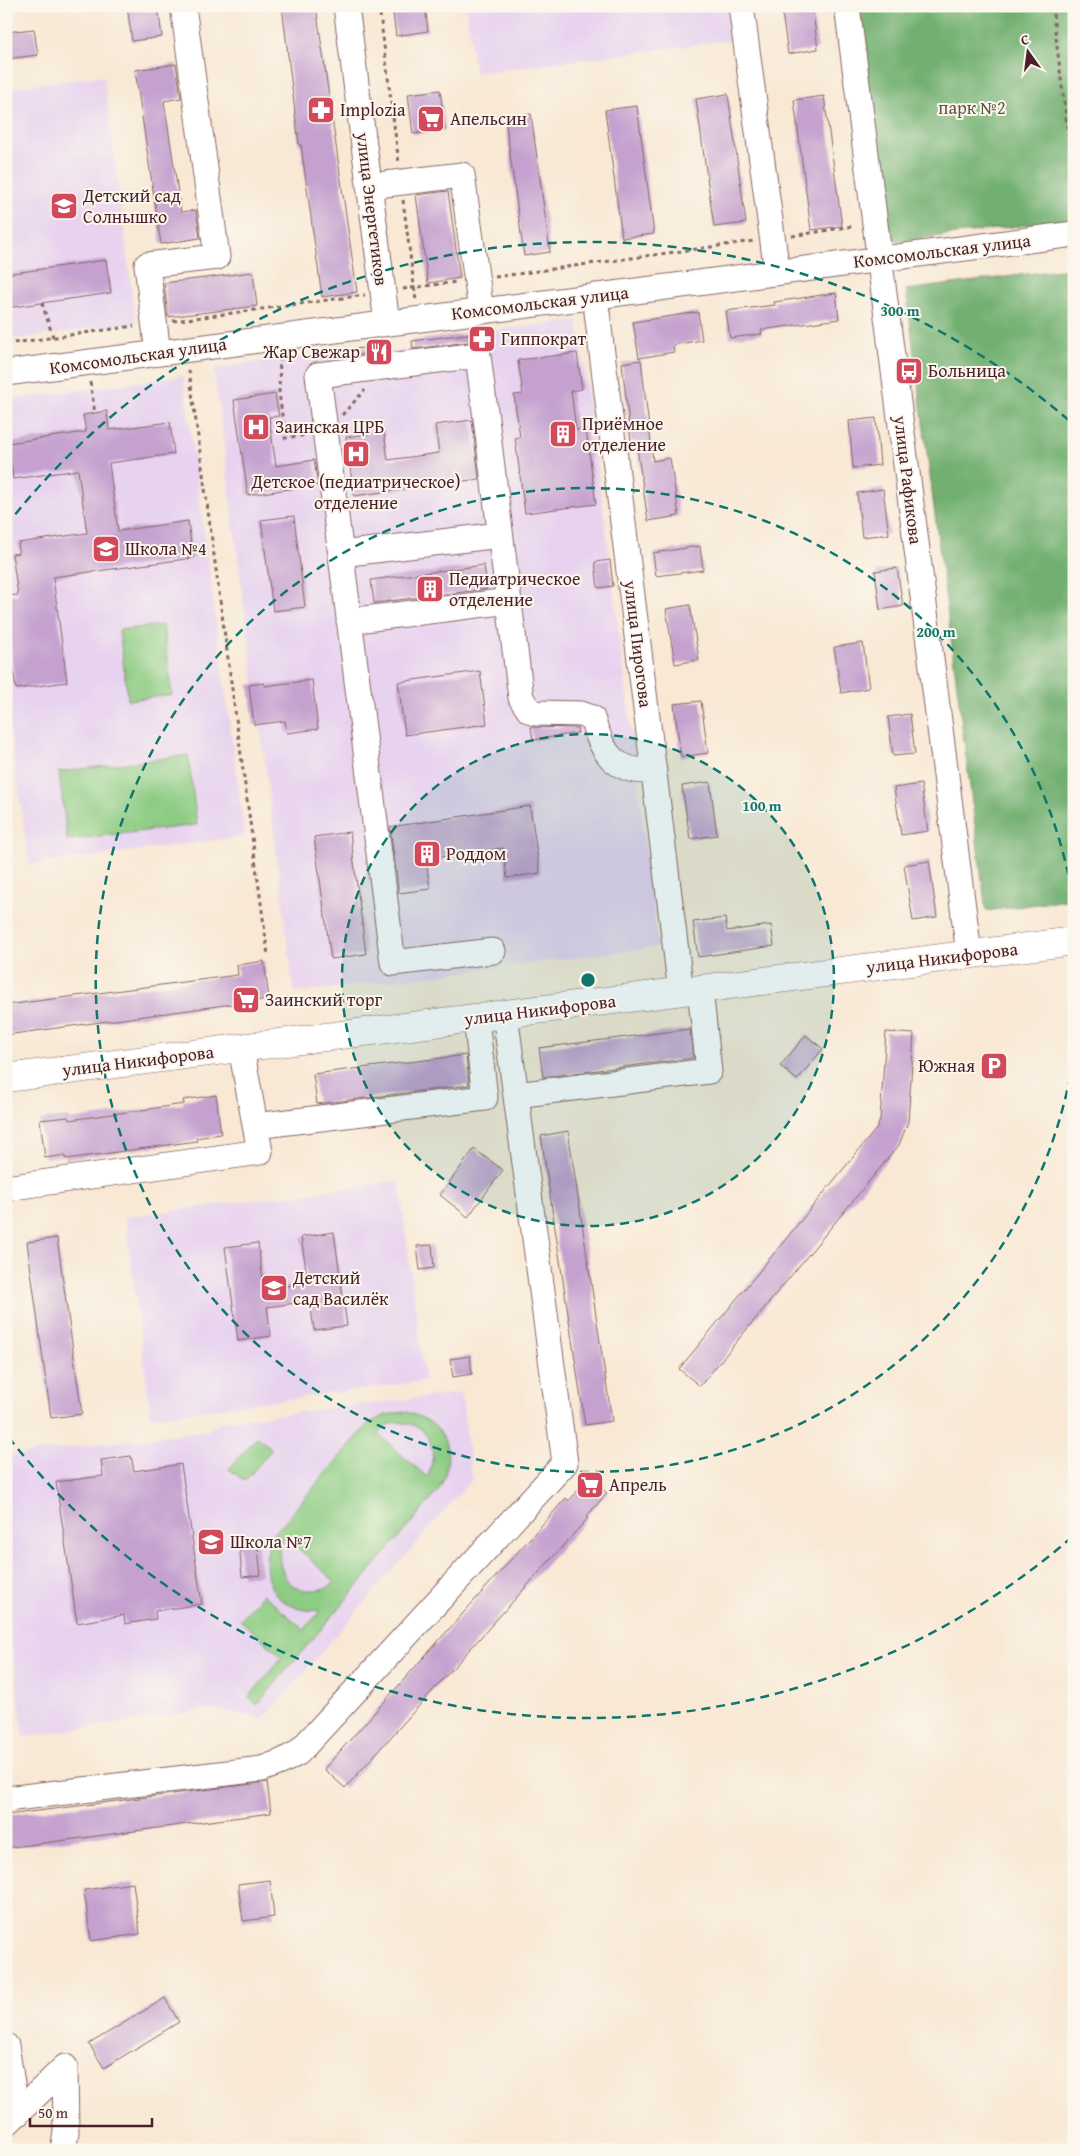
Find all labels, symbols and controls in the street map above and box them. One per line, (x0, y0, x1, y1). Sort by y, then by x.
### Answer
north arrow (1002, 28, 1052, 78)
text: С (1019, 29, 1031, 50)
park label: парк №2 (938, 94, 1006, 121)
pharmacy icon: Implozia (306, 95, 336, 125)
place label: Implozia (340, 96, 406, 123)
supermarket icon: Апельсин (416, 104, 446, 134)
place label: Апельсин (450, 105, 527, 132)
street label: улица Энергетиков (350, 130, 395, 287)
place label: Детский сад Солнышко (82, 182, 181, 230)
school or university icon: Детский сад Солнышко (49, 191, 79, 221)
street label: Комсомольская улица (852, 226, 1033, 275)
street label: Комсомольская улица (450, 278, 631, 327)
text: 300 m (880, 300, 920, 321)
pharmacy icon: Гиппократ (467, 324, 497, 354)
place label: Гиппократ (501, 325, 587, 352)
street label: Комсомольская улица (48, 330, 229, 381)
restaurant icon: Жар Свежар (364, 337, 394, 367)
place label: Жар Свежар (262, 338, 360, 365)
bus stop icon: Больница (894, 356, 924, 386)
place label: Больница (928, 357, 1006, 384)
place label: Приёмное отделение (582, 410, 666, 458)
hospital icon: Заинская ЦРБ (241, 412, 271, 442)
place label: Заинская ЦРБ (275, 413, 385, 440)
street label: улица Рафикова (887, 413, 930, 546)
building icon: Приёмное отделение (548, 419, 578, 449)
hospital icon: Детское (педиатрическое) отделение (341, 439, 371, 469)
place label: Детское (педиатрическое) отделение (250, 468, 461, 516)
school or university icon: Школа №4 (91, 534, 121, 564)
place label: Школа №4 (125, 535, 207, 562)
place label: Педиатрическое отделение (449, 565, 580, 613)
building icon: Педиатрическое отделение (415, 574, 445, 604)
street label: улица Пирогова (617, 578, 660, 709)
text: 200 m (916, 621, 956, 642)
text: 100 m (742, 795, 782, 816)
building icon: Роддом (412, 839, 442, 869)
place label: Роддом (446, 840, 507, 867)
street label: улица Никифорова (863, 935, 1020, 980)
centre of rings (579, 971, 597, 989)
supermarket icon: Заинский торг (231, 985, 261, 1015)
place label: Заинский торг (265, 986, 382, 1013)
street label: улица Никифорова (461, 987, 618, 1032)
street label: улица Никифорова (59, 1038, 216, 1083)
parking icon: Южная (979, 1051, 1009, 1081)
place label: Южная (918, 1052, 975, 1079)
place label: Детский сад Василёк (292, 1264, 389, 1312)
school or university icon: Детский сад Василёк (259, 1273, 289, 1303)
supermarket icon: Апрель (575, 1470, 605, 1500)
place label: Апрель (609, 1471, 667, 1498)
school or university icon: Школа №7 (196, 1527, 226, 1557)
place label: Школа №7 (230, 1528, 312, 1555)
scale bar (30, 2096, 152, 2128)
text: 50 m (38, 2102, 69, 2123)

